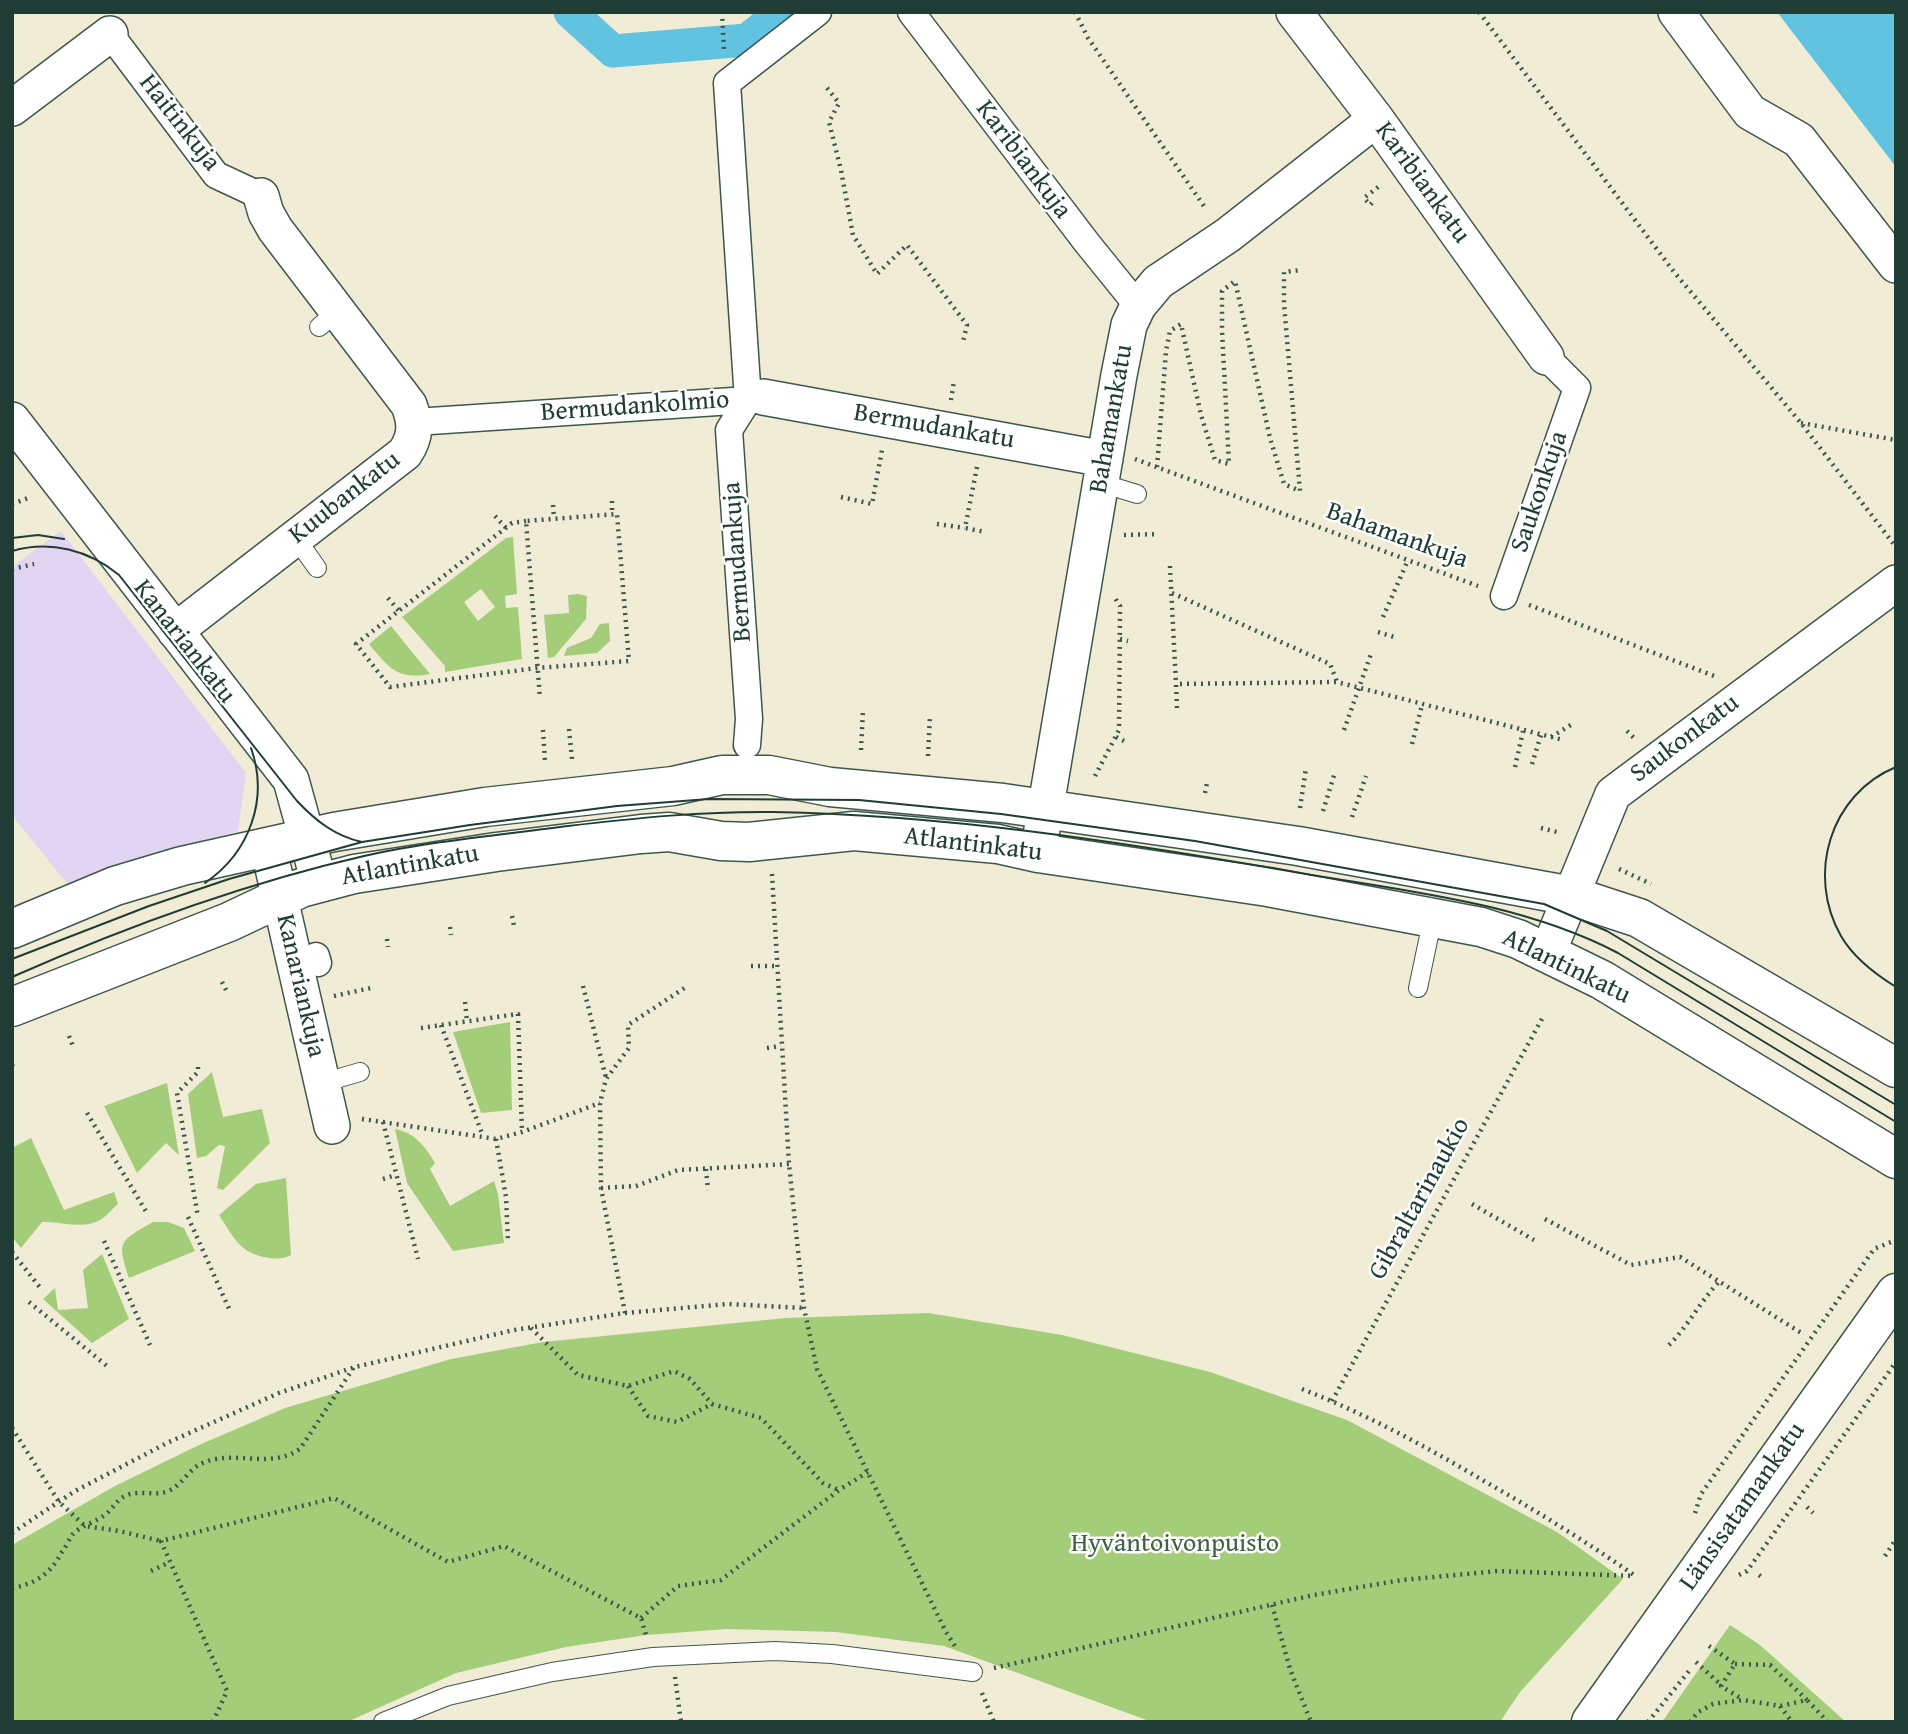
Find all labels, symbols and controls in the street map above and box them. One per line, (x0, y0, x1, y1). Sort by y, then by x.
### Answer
street label: Haitinkuja (131, 68, 227, 178)
street label: Karibiankuja (968, 95, 1078, 225)
street label: Karibiankatu (1368, 116, 1476, 250)
street label: Bahamankatu (1084, 342, 1140, 496)
street label: Bermudankolmio (540, 385, 730, 429)
street label: Bermudankatu (851, 398, 1017, 456)
street label: Saukonkuja (1505, 427, 1575, 557)
street label: Kuubankatu (283, 445, 407, 551)
street label: Bermudankuja (717, 481, 759, 643)
street label: Bahamankuja (1322, 496, 1472, 576)
street label: Kanariankatu (126, 574, 242, 710)
street label: Saukonkatu (1624, 688, 1746, 790)
street label: Atlantinkatu (902, 821, 1044, 869)
street label: Atlantinkatu (339, 839, 481, 893)
street label: Kanariankuja (268, 911, 332, 1061)
street label: Atlantinkatu (1497, 923, 1635, 1011)
street label: Gibraltarinaukio (1363, 1113, 1477, 1285)
street label: Länsisatamankatu (1673, 1417, 1813, 1597)
park label: Hyväntoivonpuisto (1071, 1528, 1279, 1560)

